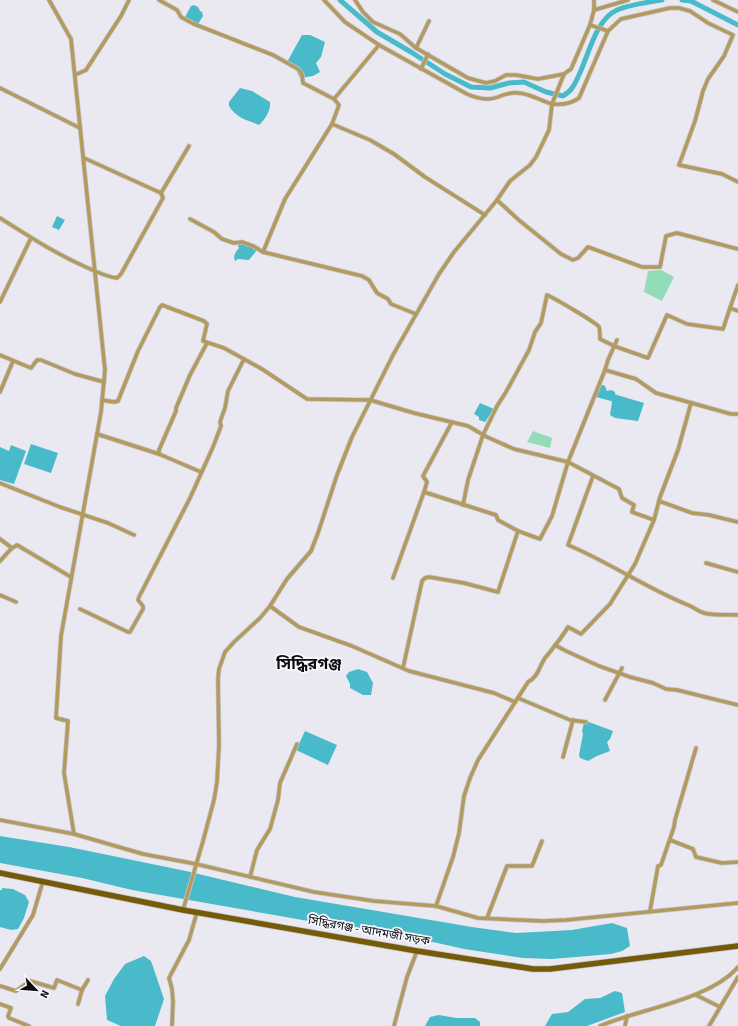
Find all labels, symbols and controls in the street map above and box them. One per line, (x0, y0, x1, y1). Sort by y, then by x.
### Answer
district label: সিদ্ধিরগঞ্জ (275, 653, 342, 675)
street label: সিদ্ধিরগঞ্জ - আদমজী সড়ক (306, 912, 432, 950)
north arrow (16, 970, 56, 1010)
text: N (36, 988, 53, 1001)

